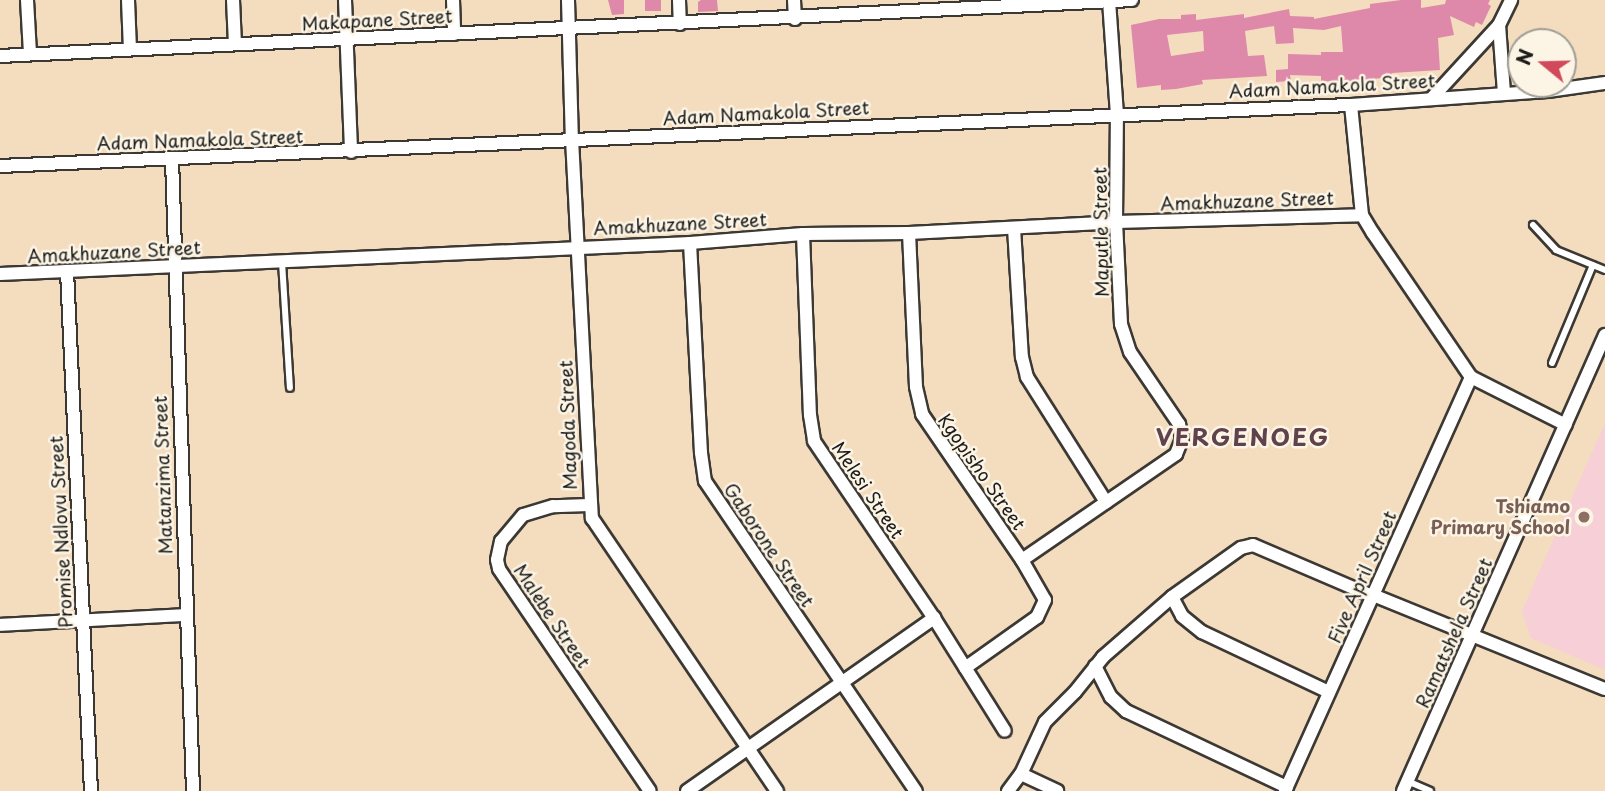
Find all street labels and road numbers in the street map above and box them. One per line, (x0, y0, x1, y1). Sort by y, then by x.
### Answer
street label: Makapane Street (301, 5, 453, 35)
street label: Adam Namakola Street (1228, 70, 1436, 102)
street label: Adam Namakola Street (662, 97, 870, 129)
street label: Adam Namakola Street (96, 126, 304, 154)
street label: Maputle Street (1089, 167, 1113, 297)
street label: Amakhuzane Street (1160, 187, 1334, 215)
street label: Amakhuzane Street (593, 209, 767, 239)
street label: Amakhuzane Street (27, 237, 201, 267)
street label: Magoda Street (555, 360, 581, 490)
street label: Matanzima Street (149, 395, 177, 555)
street label: Kgopisho Street (934, 410, 1030, 534)
street label: Promise Ndlovu Street (45, 435, 77, 629)
street label: Melesi Street (827, 437, 909, 543)
street label: Gaborone Street (719, 479, 819, 611)
street label: Five April Street (1323, 507, 1401, 647)
street label: Ramatshela Street (1411, 555, 1497, 711)
street label: Malebe Street (509, 559, 595, 673)

